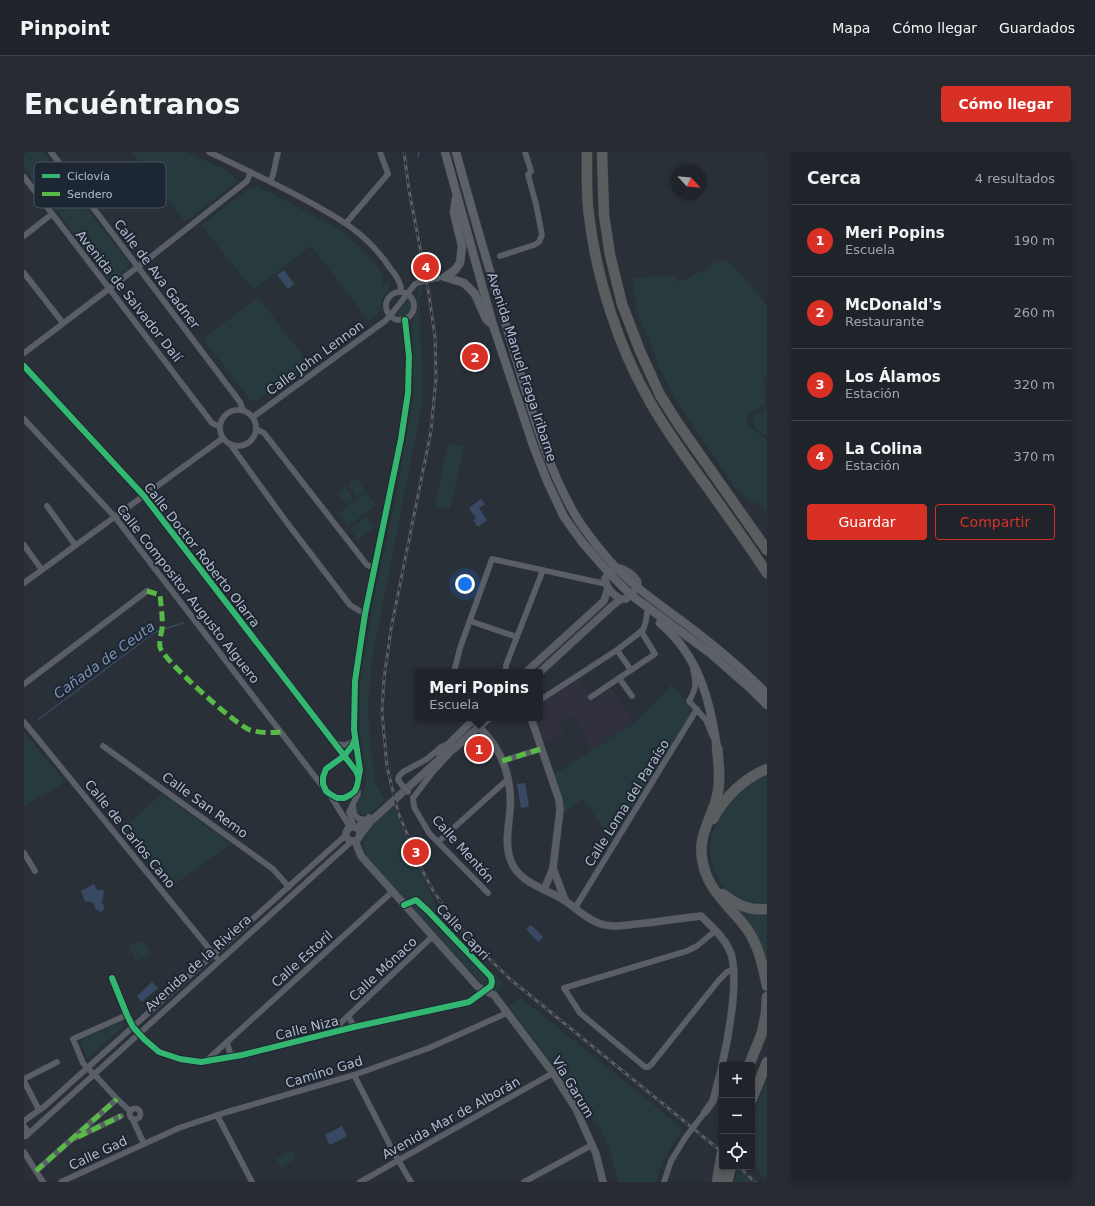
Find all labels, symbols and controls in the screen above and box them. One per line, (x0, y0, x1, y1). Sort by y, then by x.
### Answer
text: Pinpoint (20, 17, 110, 39)
text: Mapa (832, 20, 870, 36)
text: Cómo llegar (892, 20, 977, 36)
text: Guardados (999, 20, 1075, 36)
button: Cómo llegar (941, 86, 1071, 122)
text: Encuéntranos (24, 88, 240, 121)
legend (34, 162, 166, 208)
north arrow (671, 164, 707, 200)
text: Cerca (807, 168, 861, 188)
text: Ciclovía (67, 170, 110, 183)
text: 4 resultados (975, 171, 1055, 186)
text: Sendero (67, 188, 113, 201)
street label: Calle de Ava Gadner (111, 217, 203, 332)
text: Meri Popins (845, 224, 945, 242)
street label: Avenida de Salvador Dalí (73, 227, 185, 365)
text: 1 (815, 233, 825, 248)
text: 190 m (1013, 233, 1055, 248)
text: Escuela (845, 242, 895, 257)
pin: 4 (413, 252, 439, 282)
street label: Avenida Manuel Fraga Iribarne (484, 271, 560, 463)
text: McDonald's (845, 296, 942, 314)
text: 2 (815, 305, 825, 320)
text: 260 m (1013, 305, 1055, 320)
text: Restaurante (845, 314, 924, 329)
street label: Calle John Lennon (263, 318, 367, 398)
pin: 2 (462, 342, 488, 372)
text: Los Álamos (845, 368, 941, 386)
text: 3 (815, 377, 825, 392)
text: 320 m (1013, 377, 1055, 392)
text: Estación (845, 386, 900, 401)
text: La Colina (845, 440, 922, 458)
text: 4 (815, 449, 825, 464)
text: 370 m (1013, 449, 1055, 464)
text: Estación (845, 458, 900, 473)
street label: Calle Doctor Roberto Olarra (141, 480, 263, 630)
street label: Calle Compositor Augusto Alguero (114, 502, 263, 686)
button: Guardar (807, 504, 927, 540)
button: Compartir (935, 504, 1055, 540)
your location (455, 574, 475, 594)
water label: Cañada de Ceuta (50, 618, 158, 702)
popup (415, 669, 543, 721)
text: Meri Popins (429, 679, 529, 697)
text: Escuela (429, 697, 479, 712)
pin: 1 (466, 734, 492, 764)
street label: Calle Loma del Paraíso (582, 737, 672, 869)
street label: Calle San Remo (159, 769, 251, 841)
street label: Calle de Carlos Cano (82, 777, 178, 891)
street label: Calle Mentón (429, 812, 497, 886)
pin: 3 (403, 837, 429, 867)
street label: Calle Capri (433, 901, 493, 963)
street label: Avenida de la Riviera (142, 911, 254, 1015)
street label: Calle Estoril (268, 928, 336, 990)
street label: Calle Mónaco (346, 934, 420, 1004)
street label: Calle Niza (274, 1013, 340, 1043)
street label: Camino Gad (284, 1053, 364, 1091)
street label: Vía Garum (549, 1054, 597, 1120)
map controls (719, 1062, 755, 1170)
button: + (719, 1062, 755, 1098)
street label: Avenida Mar de Alborán (379, 1074, 523, 1162)
button: − (719, 1098, 755, 1134)
street label: Calle Gad (66, 1133, 130, 1173)
button: locate (719, 1134, 755, 1170)

